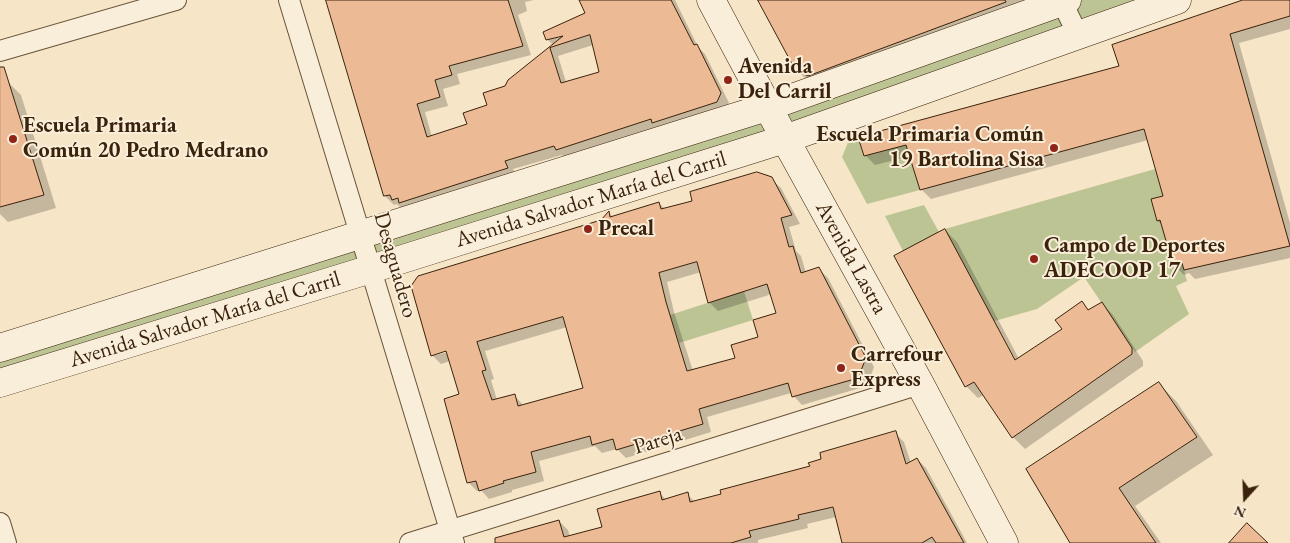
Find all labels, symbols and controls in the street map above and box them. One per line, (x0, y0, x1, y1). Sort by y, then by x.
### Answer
place label: Avenida Del Carril (738, 54, 831, 106)
marker: Avenida Del Carril (722, 74, 734, 86)
place label: Escuela Primaria Común 20 Pedro Medrano (23, 113, 268, 164)
place label: Escuela Primaria Común 19 Bartolina Sisa (816, 122, 1044, 174)
marker: Escuela Primaria Común 20 Pedro Medrano (7, 133, 19, 145)
marker: Escuela Primaria Común 19 Bartolina Sisa (1048, 142, 1060, 154)
street label: Avenida Salvador María del Carril (452, 146, 730, 254)
street label: Avenida Lastra (809, 197, 893, 319)
street label: Desaguadero (367, 209, 423, 321)
place label: Precal (598, 216, 654, 242)
marker: Precal (582, 223, 594, 235)
place label: Campo de Deportes ADECOOP 17 (1044, 233, 1225, 284)
marker: Campo de Deportes ADECOOP 17 (1028, 253, 1040, 265)
street label: Avenida Salvador María del Carril (66, 266, 344, 374)
place label: Carrefour Express (851, 342, 943, 394)
marker: Carrefour Express (835, 362, 847, 374)
street label: Pareja (630, 421, 686, 461)
north arrow (1220, 473, 1270, 523)
text: N (1231, 502, 1248, 522)

